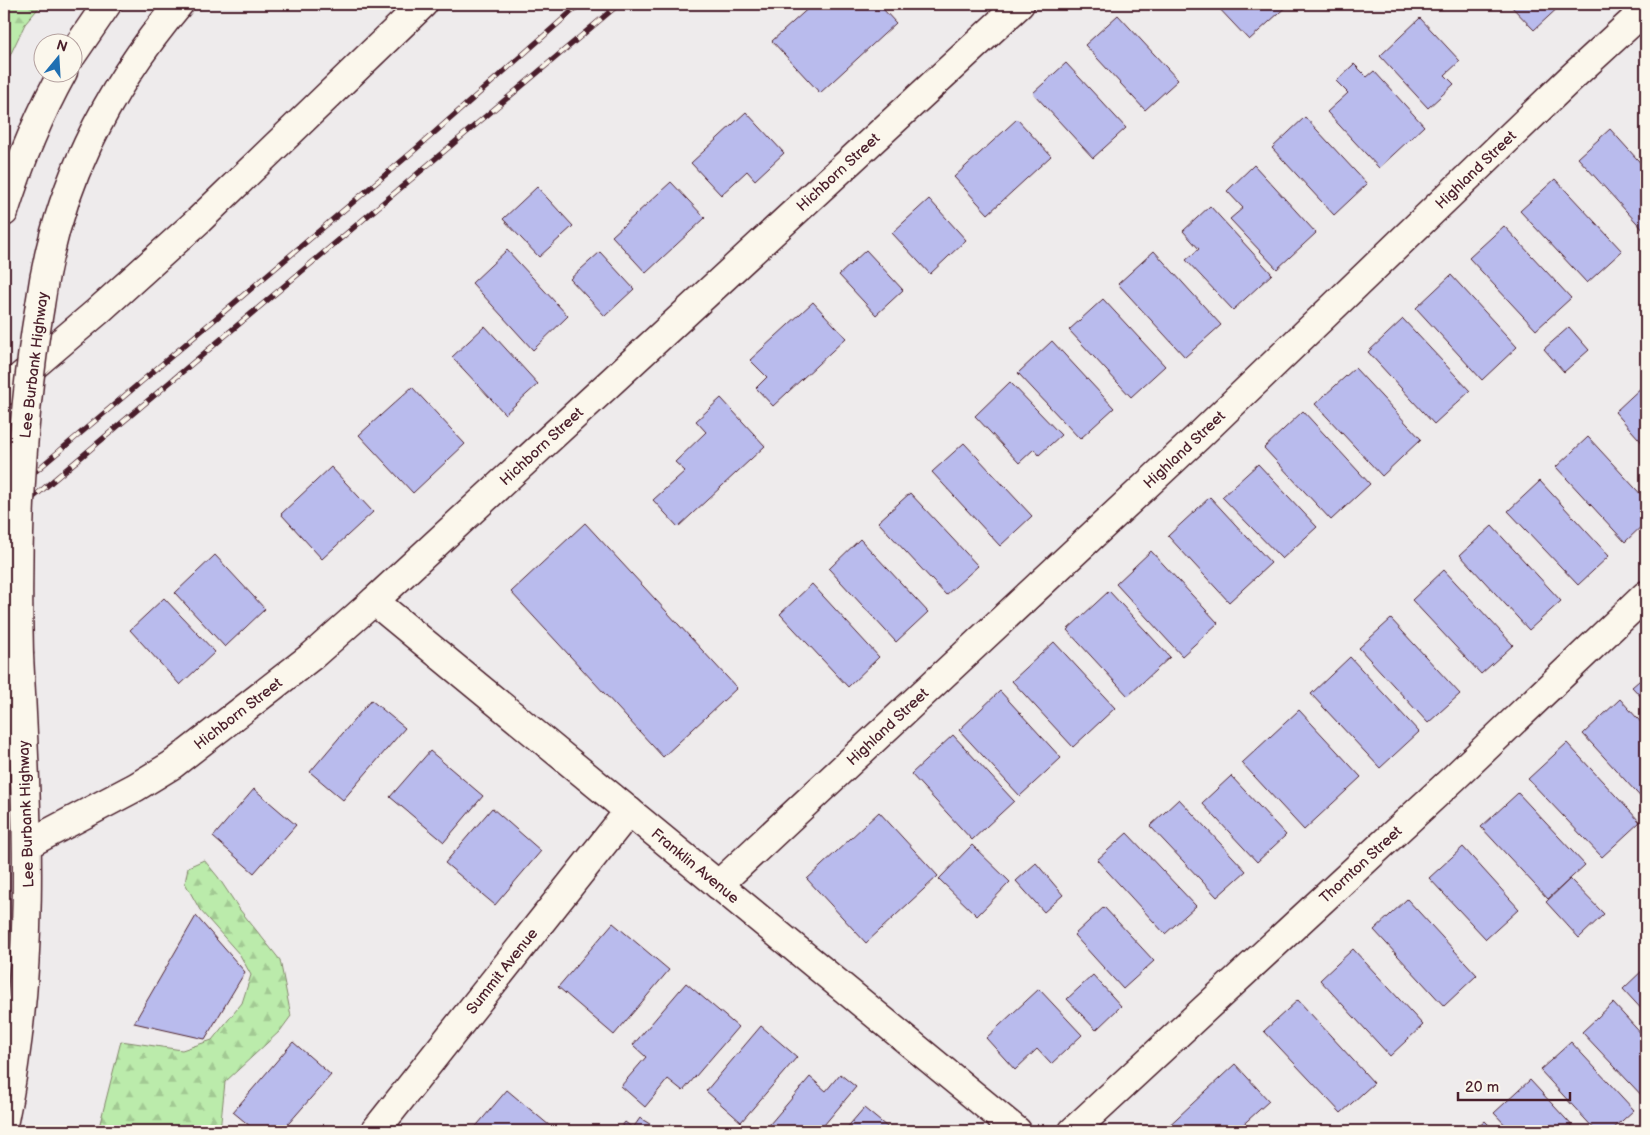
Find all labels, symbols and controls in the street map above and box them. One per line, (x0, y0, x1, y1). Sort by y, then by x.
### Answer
north arrow (32, 32, 82, 82)
text: N (54, 36, 69, 56)
street label: Highland Street (1432, 126, 1521, 213)
street label: Hichborn Street (793, 129, 884, 216)
street label: Lee Burbank Highway (16, 291, 53, 439)
street label: Hichborn Street (496, 403, 588, 490)
street label: Highland Street (1140, 407, 1230, 493)
street label: Hichborn Street (190, 673, 287, 754)
street label: Highland Street (843, 684, 933, 770)
street label: Lee Burbank Highway (14, 740, 39, 888)
street label: Thornton Street (1316, 822, 1406, 908)
street label: Franklin Avenue (647, 824, 743, 908)
street label: Summit Avenue (462, 924, 542, 1018)
scale bar (1458, 1070, 1570, 1102)
text: 20 m (1465, 1078, 1499, 1097)

